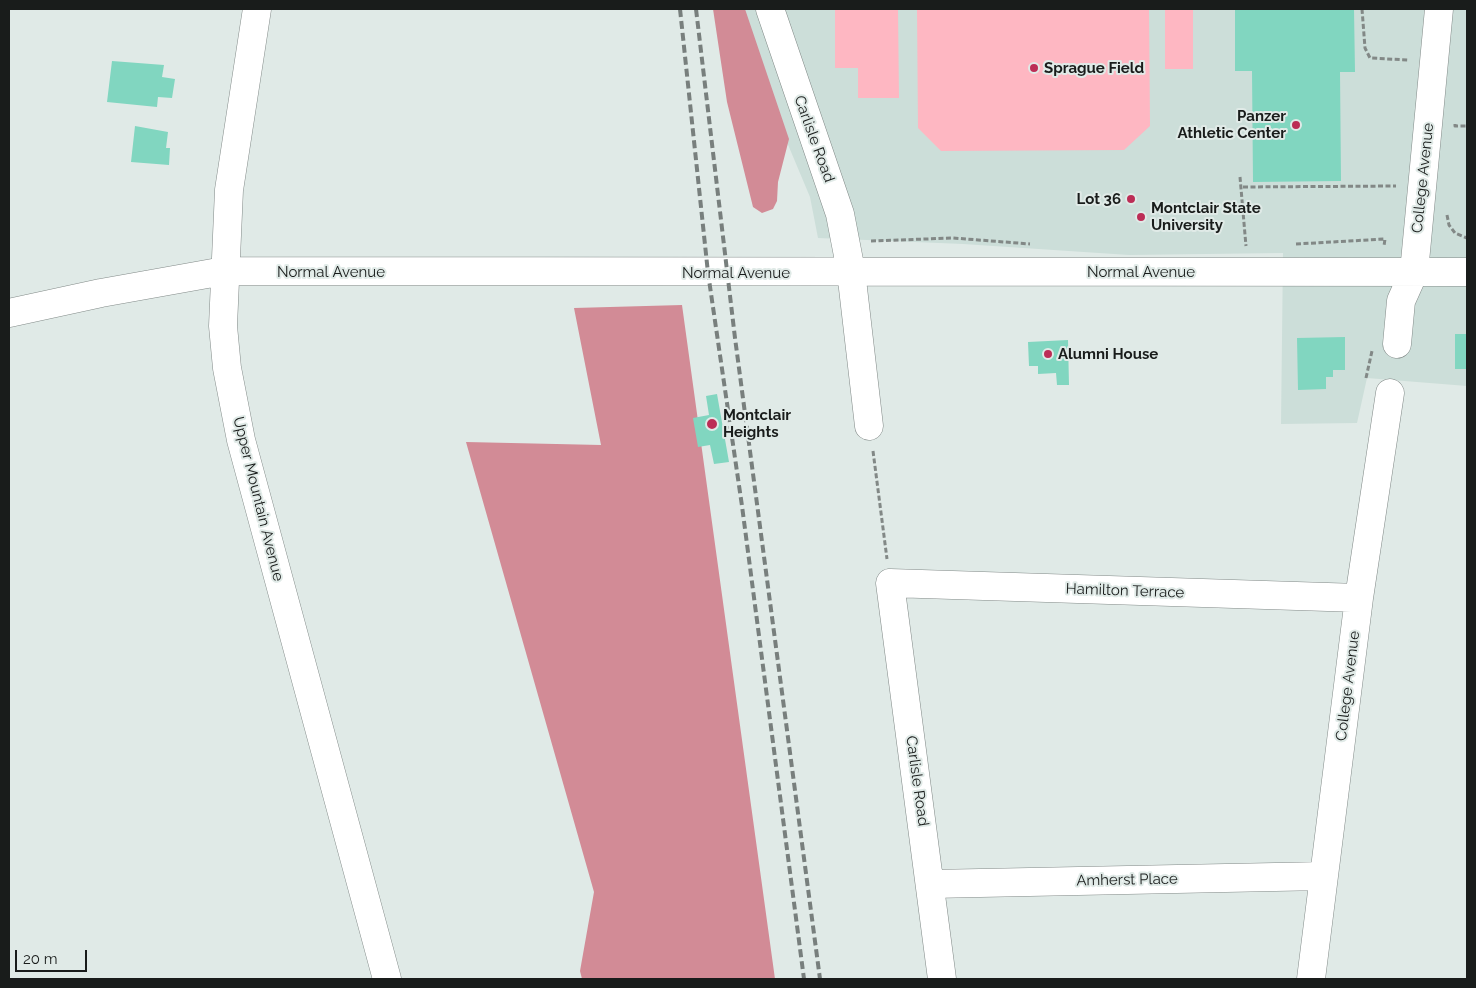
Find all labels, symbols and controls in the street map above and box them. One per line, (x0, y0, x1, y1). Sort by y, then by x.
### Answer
place label: Sprague Field (1044, 59, 1144, 77)
marker: Sprague Field (1028, 62, 1040, 74)
street label: Carlisle Road (790, 93, 838, 185)
place label: Panzer Athletic Center (1177, 107, 1286, 142)
marker: Panzer Athletic Center (1290, 119, 1302, 131)
street label: College Avenue (1408, 122, 1438, 234)
place label: Lot 36 (1076, 190, 1121, 208)
marker: Lot 36 (1125, 193, 1137, 205)
place label: Montclair State University (1151, 199, 1261, 234)
marker: Montclair State University (1135, 211, 1147, 223)
street label: Normal Avenue (277, 263, 385, 281)
street label: Normal Avenue (1087, 263, 1195, 281)
street label: Normal Avenue (682, 264, 790, 282)
place label: Alumni House (1058, 345, 1158, 363)
marker: Alumni House (1042, 348, 1054, 360)
place label: Montclair Heights (723, 406, 791, 441)
street label: Upper Mountain Avenue (229, 415, 287, 583)
marker: Montclair Heights (705, 417, 719, 431)
street label: Hamilton Terrace (1065, 580, 1185, 602)
street label: College Avenue (1332, 630, 1364, 742)
street label: Carlisle Road (902, 735, 932, 827)
street label: Amherst Place (1076, 870, 1178, 890)
scale bar (18, 940, 90, 972)
text: 20 m (23, 950, 58, 968)

